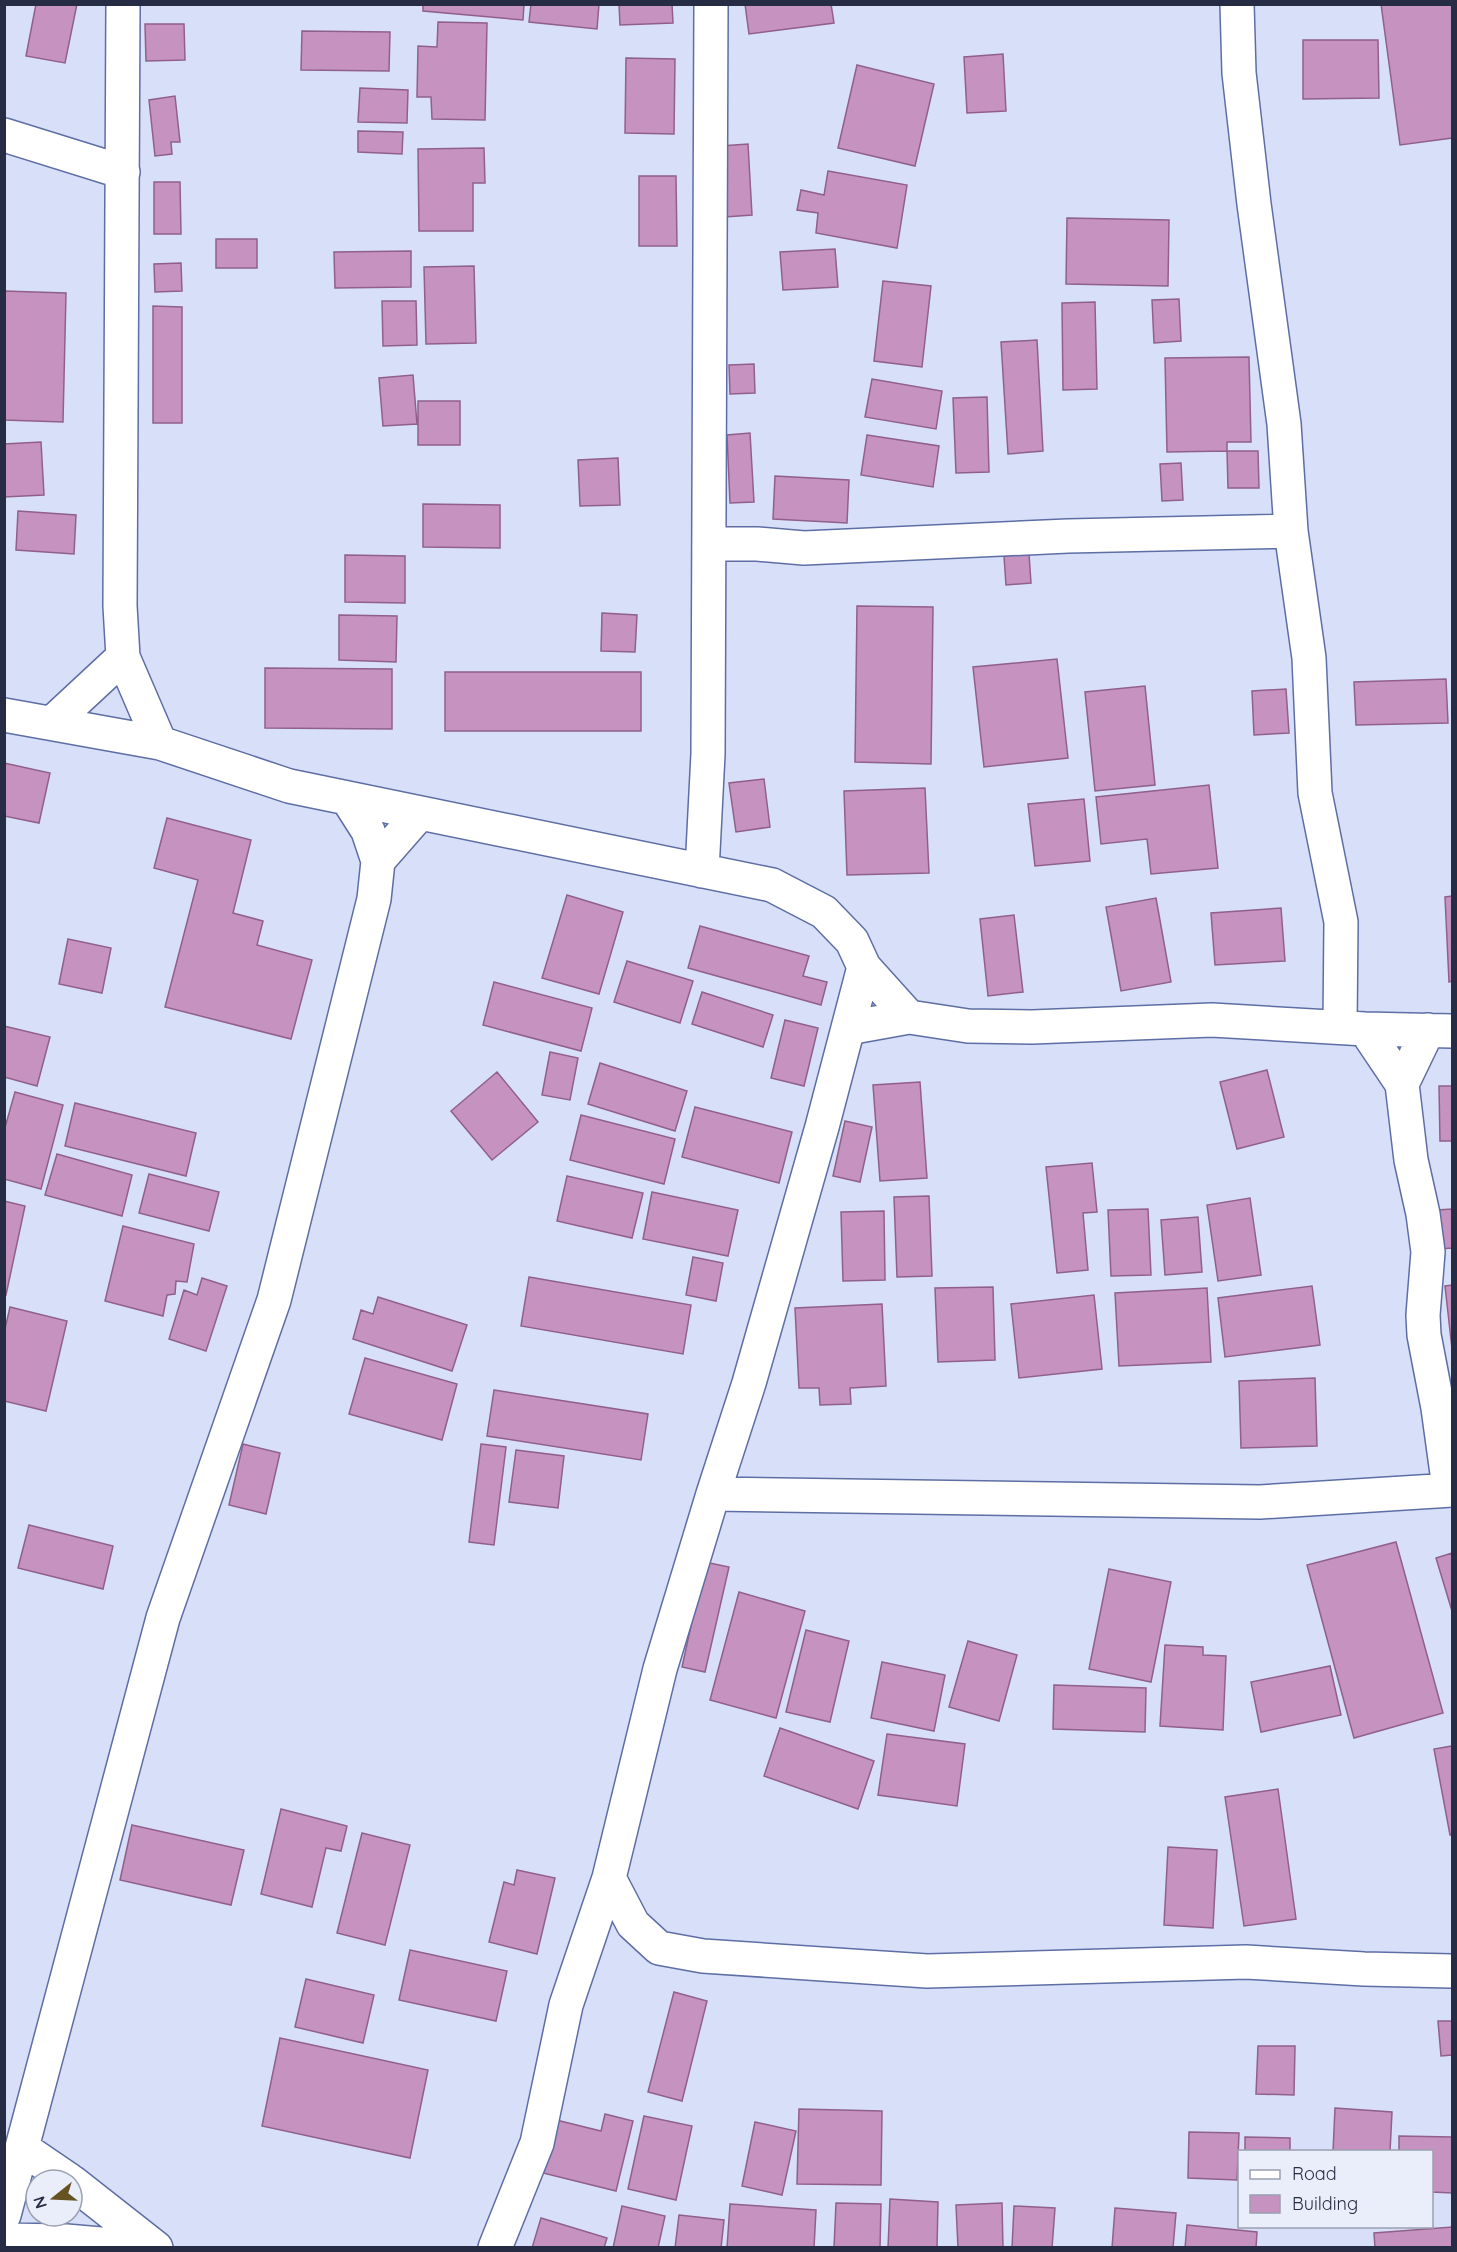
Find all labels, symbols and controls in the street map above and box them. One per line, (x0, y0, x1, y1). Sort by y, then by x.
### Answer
legend (1238, 2150, 1433, 2228)
text: Road (1292, 2162, 1337, 2185)
north arrow (24, 2168, 84, 2228)
text: Building (1292, 2192, 1358, 2215)
text: N (28, 2194, 51, 2211)

